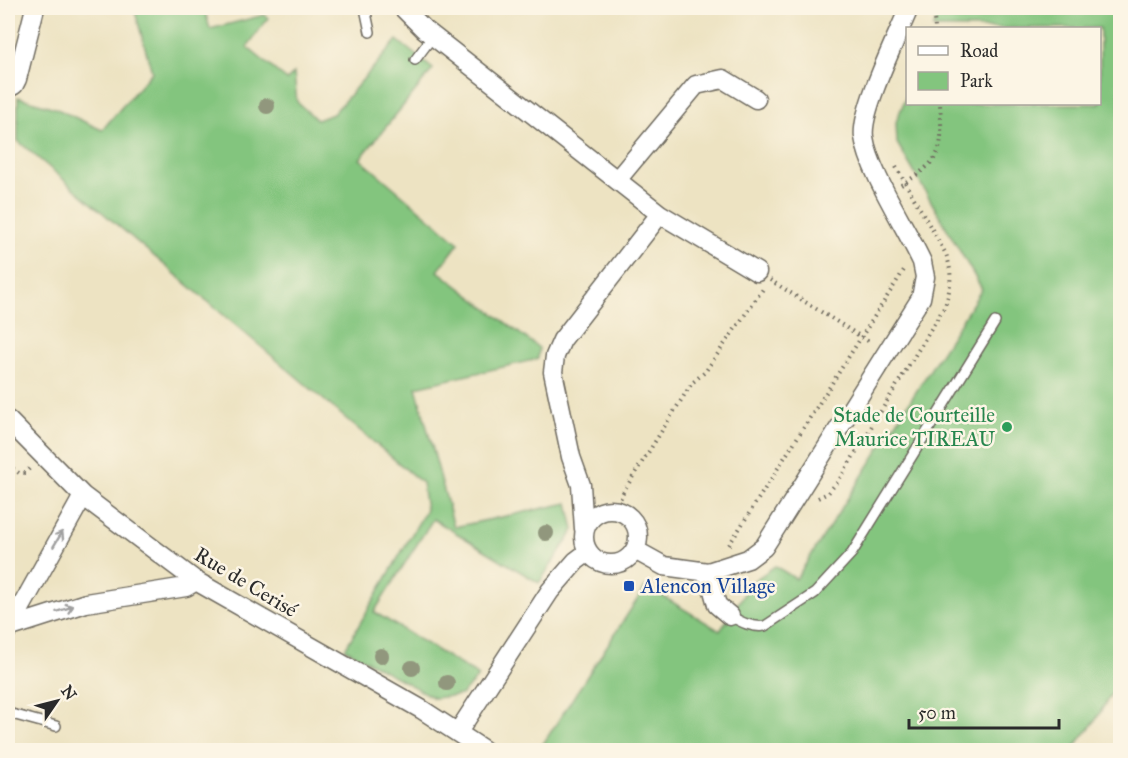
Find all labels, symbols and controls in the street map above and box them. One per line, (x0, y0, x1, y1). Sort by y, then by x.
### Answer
legend (906, 27, 1101, 105)
text: Road (960, 40, 998, 62)
text: Park (960, 70, 993, 92)
place label: Stade de Courteille Maurice TIREAU (833, 402, 995, 452)
marker: Stade de Courteille Maurice TIREAU (1000, 420, 1014, 434)
one-way arrow (52, 531, 64, 548)
street label: Rue de Cerisé (190, 541, 303, 623)
place label: Alencon Village (640, 573, 776, 599)
marker: Alencon Village (622, 579, 636, 593)
one-way arrow (55, 603, 74, 614)
north arrow (27, 671, 87, 731)
text: N (57, 682, 81, 704)
scale bar (909, 692, 1059, 730)
text: 50 m (918, 702, 956, 724)

